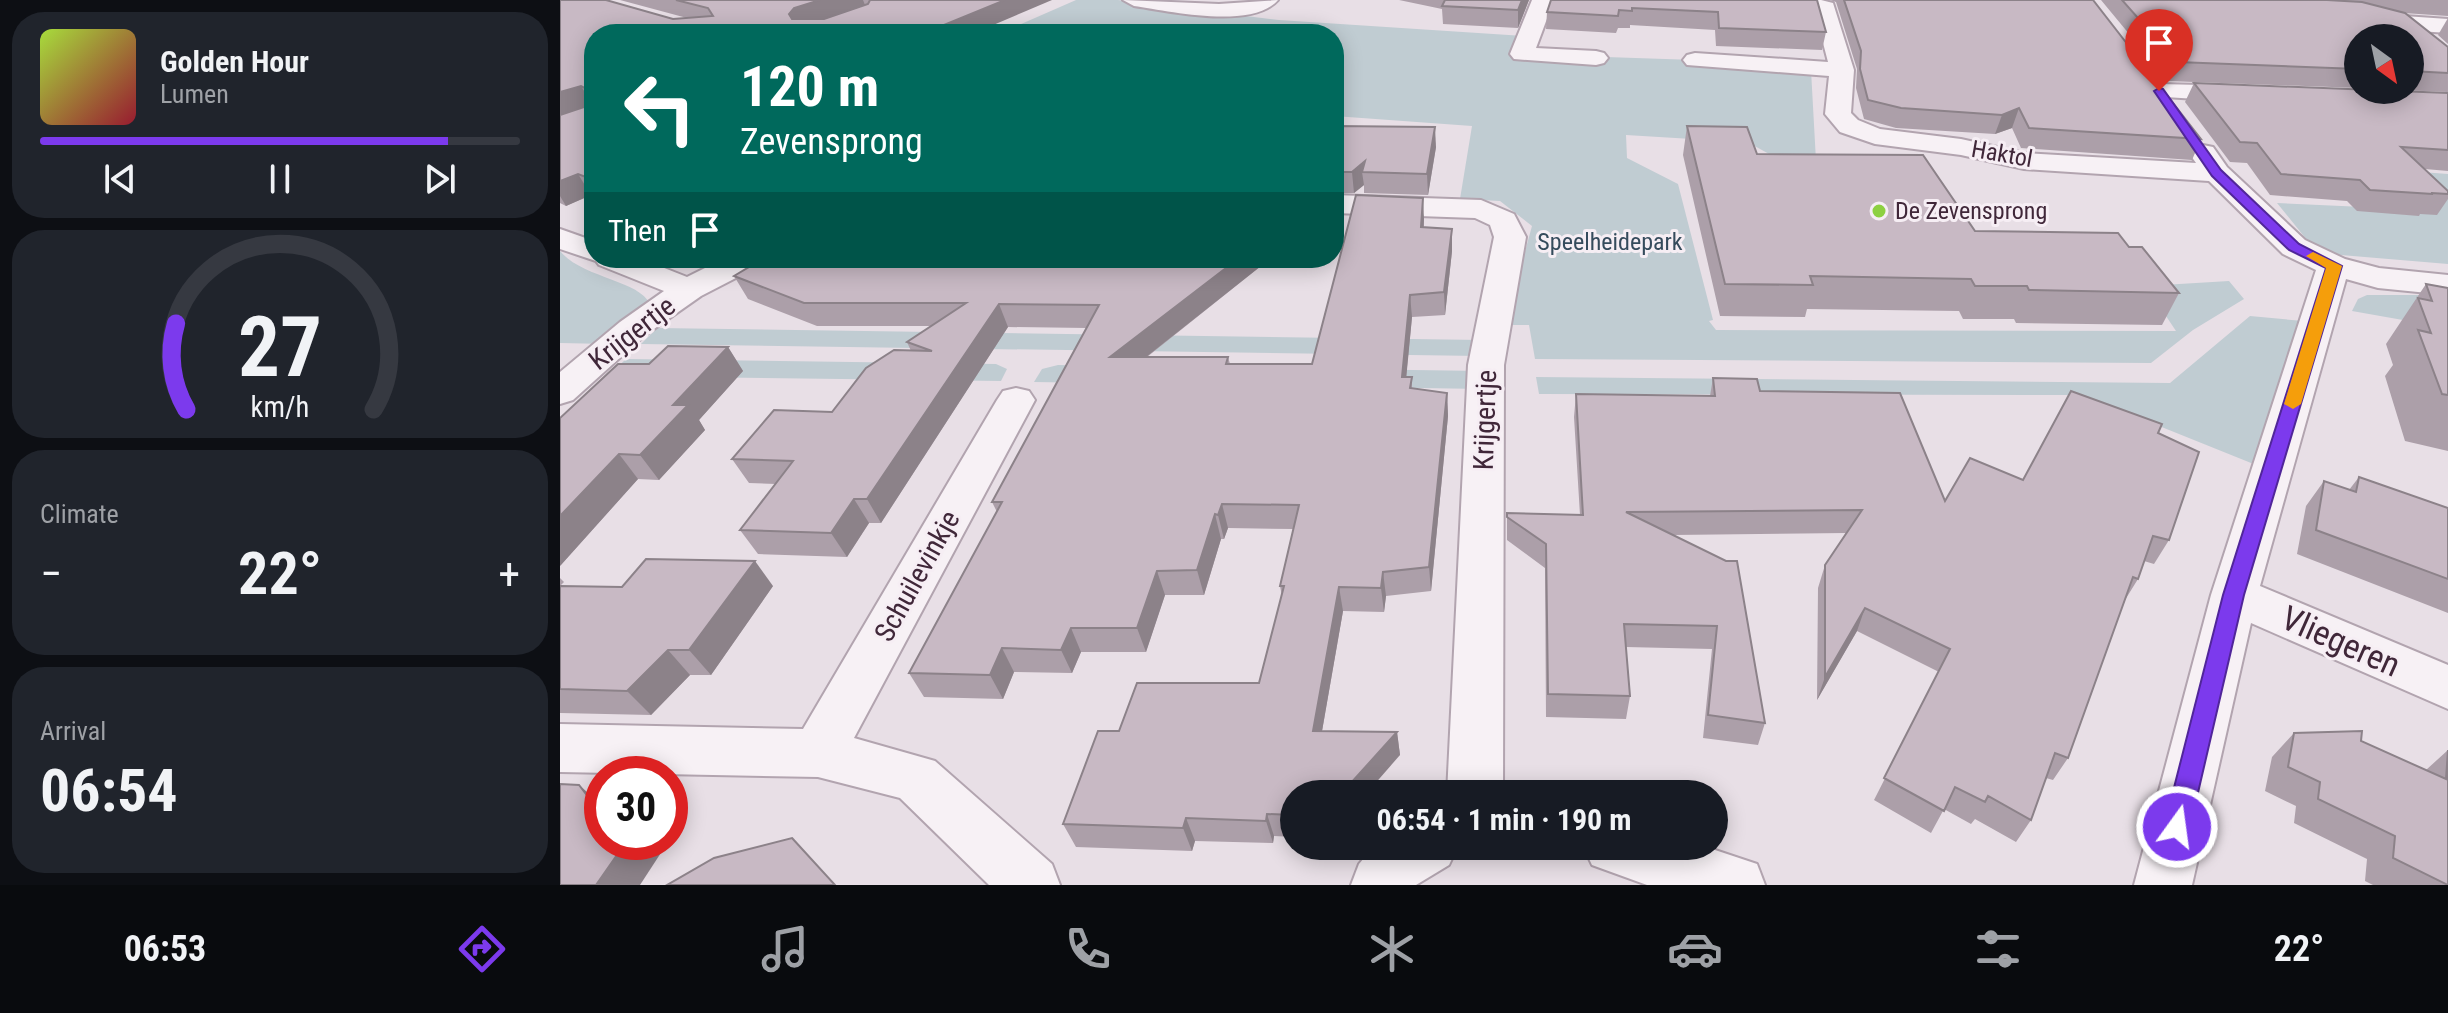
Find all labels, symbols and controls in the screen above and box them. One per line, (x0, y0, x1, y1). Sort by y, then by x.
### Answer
pin (2125, 9, 2193, 91)
icon: arrive (2137, 21, 2181, 65)
north arrow (2344, 24, 2424, 104)
map controls (2344, 24, 2424, 104)
text: Golden Hour (160, 44, 309, 79)
text: 120 m (740, 54, 879, 120)
icon: left (608, 56, 712, 160)
text: Lumen (160, 79, 229, 109)
text: Zevensprong (740, 121, 923, 163)
street label: Haktol (1969, 135, 2035, 173)
icon: previous (98, 157, 142, 201)
icon: pause (258, 157, 302, 201)
icon: next (418, 157, 462, 201)
place label: De Zevensprong (1895, 197, 2047, 225)
marker: De Zevensprong (1870, 202, 1888, 220)
icon: arrive (683, 208, 727, 252)
text: Then (608, 213, 667, 248)
park label: Speelheidepark (1537, 228, 1683, 256)
street label: Krijgertje (582, 289, 682, 377)
text: 27 (238, 298, 322, 395)
street label: Krijgertje (1467, 369, 1503, 471)
text: km/h (251, 390, 309, 424)
text: Climate (40, 499, 119, 529)
street label: Schuilevinkje (868, 505, 966, 647)
text: 22° (238, 538, 322, 609)
text: − (40, 548, 62, 600)
text: + (498, 548, 520, 600)
street label: Vliegeren (2275, 597, 2407, 685)
text: Arrival (40, 716, 106, 746)
text: 06:54 (40, 755, 178, 826)
speed limit sign: 30 (584, 756, 688, 860)
position arrow (2135, 785, 2219, 869)
text: 06:54 · 1 min · 190 m (1377, 802, 1631, 837)
icon: directions (454, 921, 510, 977)
icon: music (757, 921, 813, 977)
icon: phone (1060, 921, 1116, 977)
icon: climate (1364, 921, 1420, 977)
icon: car (1667, 921, 1723, 977)
icon: filters (1970, 921, 2026, 977)
text: 06:53 (124, 928, 206, 970)
text: 22° (2274, 928, 2324, 970)

